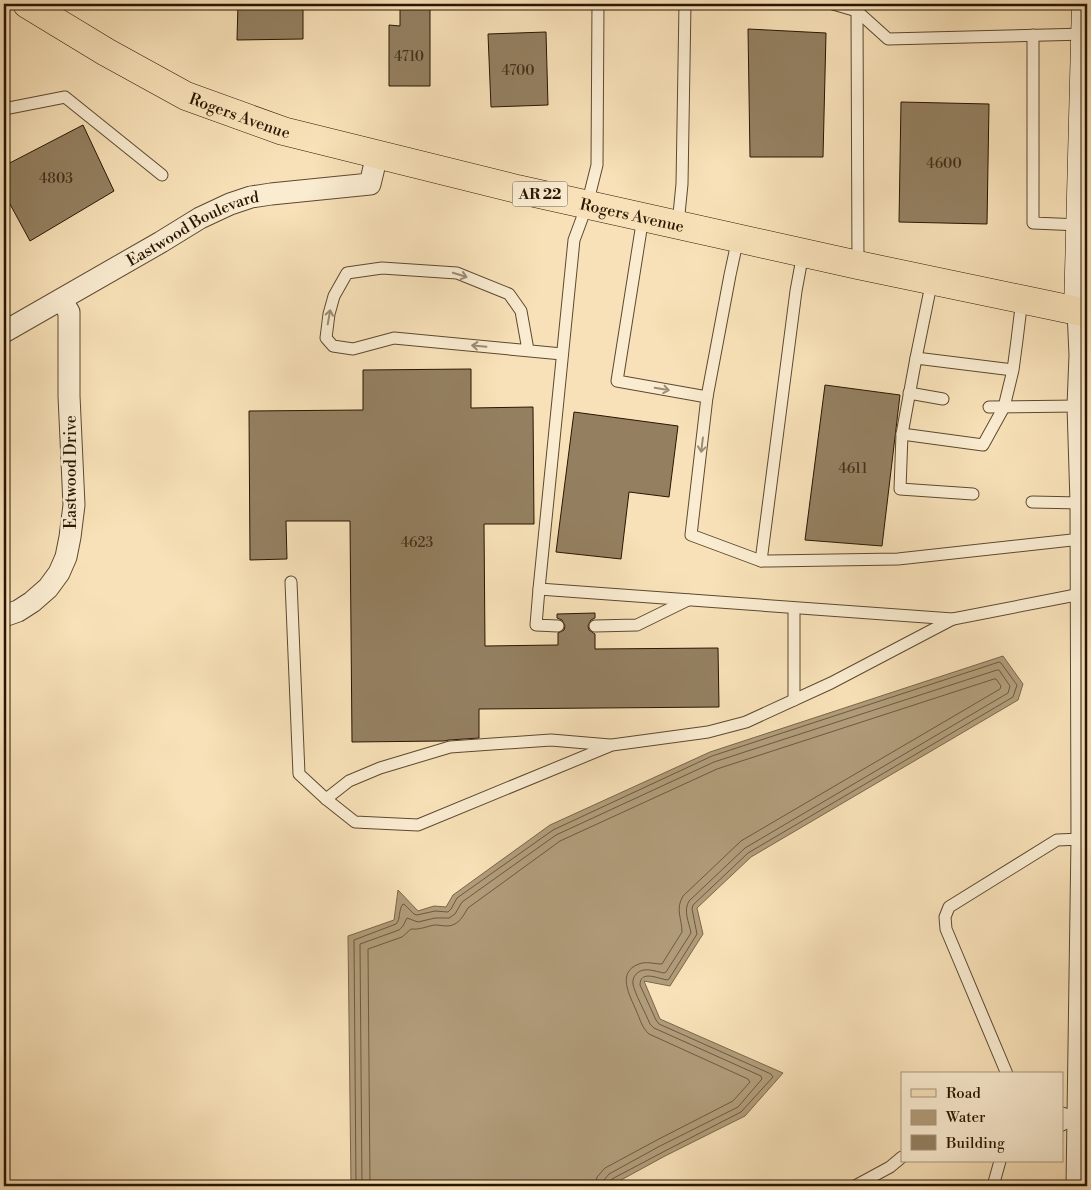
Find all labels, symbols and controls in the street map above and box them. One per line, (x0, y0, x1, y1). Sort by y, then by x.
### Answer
house number: 4710 (394, 48, 424, 66)
house number: 4700 (501, 62, 535, 80)
street label: Rogers Avenue (186, 89, 292, 143)
house number: 4600 (926, 155, 962, 173)
house number: 4803 (39, 170, 73, 188)
road number: AR 22 (512, 182, 568, 206)
street label: Eastwood Boulevard (123, 187, 260, 271)
street label: Rogers Avenue (578, 194, 686, 237)
one-way arrow (452, 271, 468, 280)
one-way arrow (324, 310, 334, 326)
one-way arrow (471, 341, 487, 350)
one-way arrow (654, 384, 670, 394)
street label: Eastwood Drive (61, 415, 81, 529)
one-way arrow (697, 437, 707, 453)
house number: 4611 (839, 460, 867, 478)
house number: 4623 (401, 534, 434, 552)
legend (901, 1072, 1064, 1162)
text: Road (946, 1084, 981, 1103)
text: Water (945, 1108, 986, 1127)
text: Building (945, 1134, 1005, 1153)

